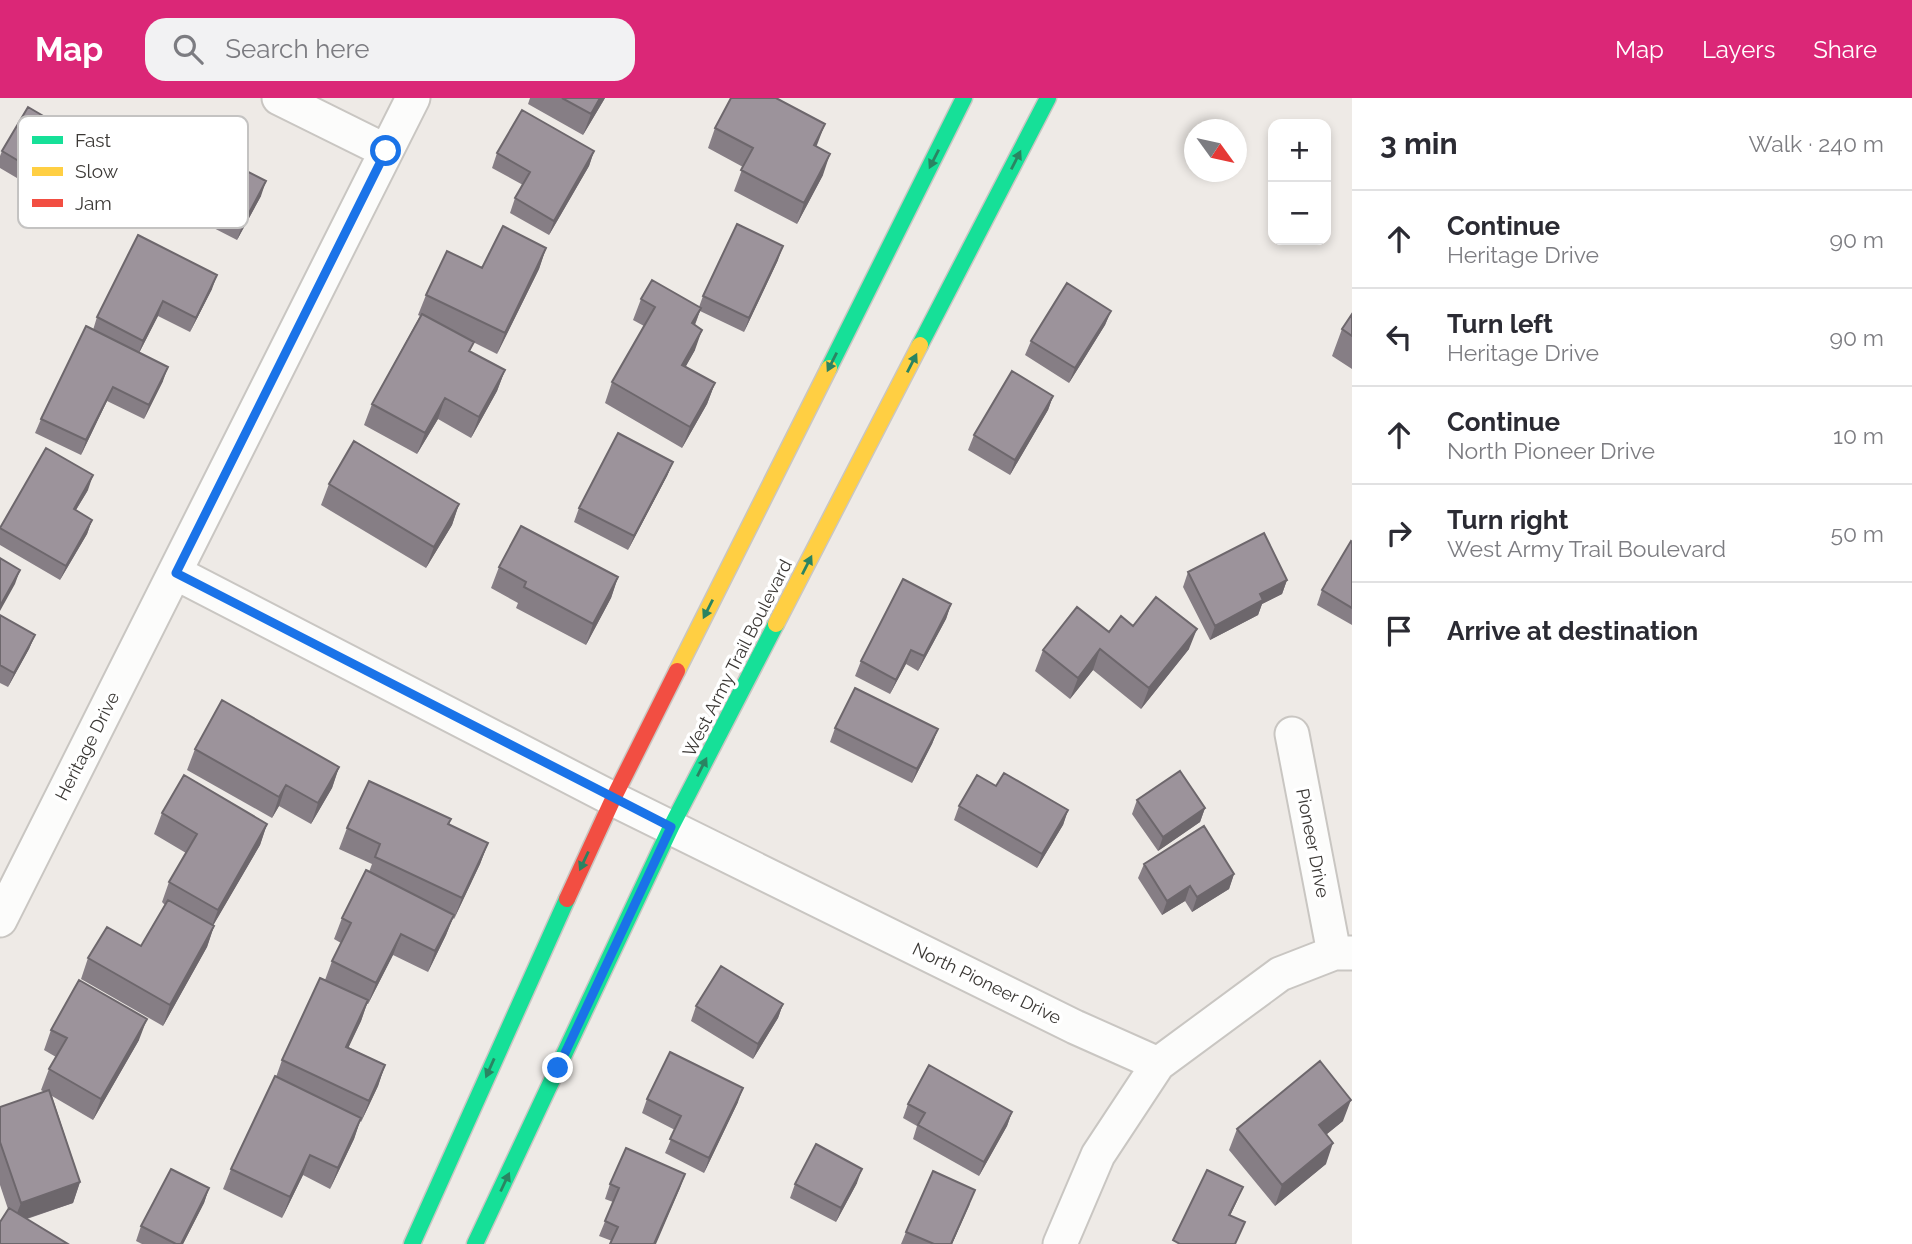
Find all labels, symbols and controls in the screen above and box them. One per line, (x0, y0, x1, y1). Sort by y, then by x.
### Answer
search box (145, 18, 635, 81)
text: Map (35, 30, 103, 69)
icon: search (169, 30, 207, 68)
text: Search here (225, 34, 370, 64)
text: Map (1615, 35, 1664, 64)
text: Layers (1702, 35, 1775, 64)
text: Share (1813, 35, 1877, 64)
legend (18, 116, 248, 228)
north arrow (1184, 119, 1247, 182)
map controls (1268, 119, 1331, 245)
button: + (1268, 119, 1331, 182)
text: 3 min (1380, 126, 1458, 161)
text: Fast (75, 129, 111, 151)
text: Walk · 240 m (1748, 130, 1884, 157)
route start (370, 135, 401, 166)
one-way arrow (928, 149, 939, 169)
one-way arrow (1010, 151, 1022, 170)
text: Slow (75, 160, 119, 182)
button: − (1268, 182, 1331, 245)
text: Jam (75, 192, 112, 214)
text: Continue (1447, 211, 1560, 241)
icon: ahead (1380, 220, 1418, 258)
text: 90 m (1829, 226, 1884, 253)
text: Heritage Drive (1447, 241, 1599, 268)
text: Turn left (1447, 309, 1553, 339)
icon: left (1380, 318, 1418, 356)
text: 90 m (1829, 324, 1884, 351)
text: Heritage Drive (1447, 339, 1599, 366)
one-way arrow (826, 352, 837, 372)
one-way arrow (905, 352, 917, 372)
text: Continue (1447, 407, 1560, 437)
icon: ahead (1380, 416, 1418, 454)
text: 10 m (1833, 422, 1884, 449)
text: North Pioneer Drive (1447, 437, 1655, 464)
text: Turn right (1447, 505, 1568, 535)
icon: right (1380, 514, 1418, 552)
text: 50 m (1830, 520, 1884, 547)
text: West Army Trail Boulevard (1447, 535, 1726, 562)
one-way arrow (801, 555, 813, 575)
street label: West Army Trail Boulevard (678, 556, 796, 760)
one-way arrow (703, 599, 714, 619)
icon: arrive (1380, 612, 1418, 650)
text: Arrive at destination (1447, 616, 1698, 646)
street label: Heritage Drive (51, 688, 124, 804)
one-way arrow (697, 757, 708, 777)
street label: Pioneer Drive (1292, 787, 1334, 900)
one-way arrow (578, 851, 590, 871)
street label: North Pioneer Drive (909, 938, 1065, 1028)
route end (542, 1052, 573, 1083)
one-way arrow (484, 1058, 496, 1078)
one-way arrow (499, 1172, 510, 1192)

